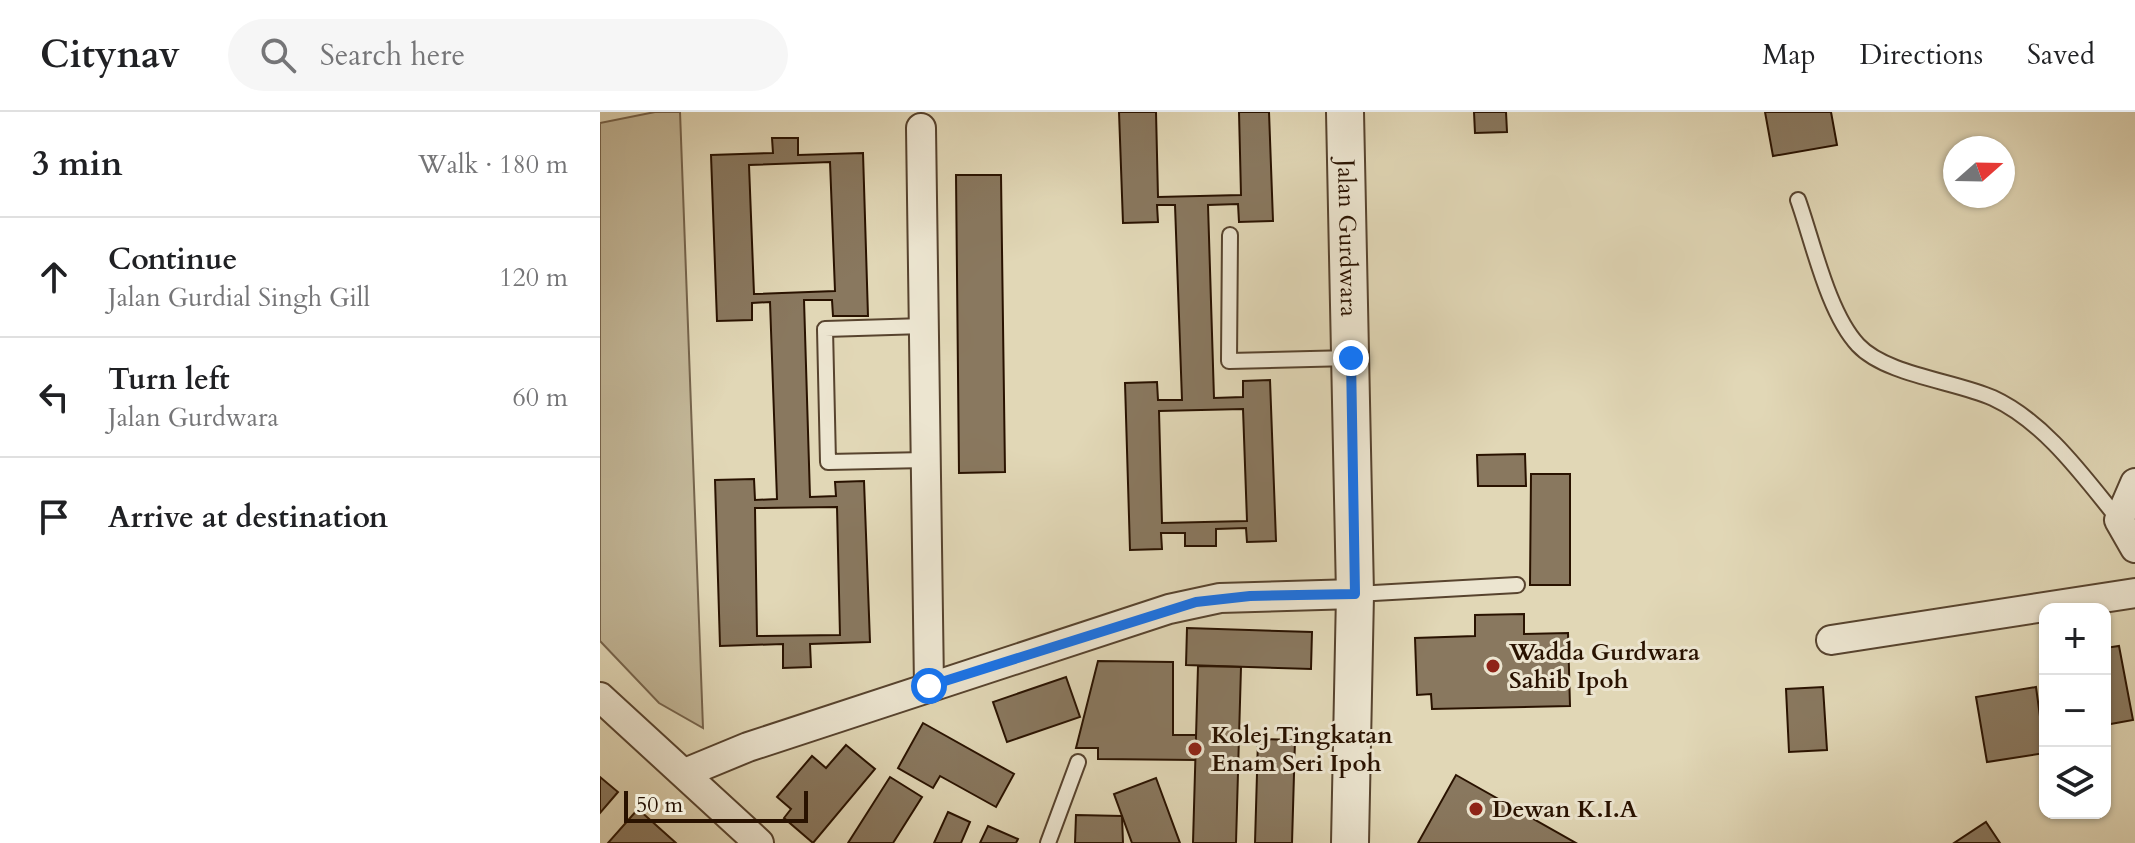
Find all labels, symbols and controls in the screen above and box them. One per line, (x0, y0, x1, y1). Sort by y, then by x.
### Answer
search box (228, 19, 788, 91)
text: Citynav (40, 29, 180, 81)
icon: search (256, 33, 300, 77)
text: Search here (320, 35, 465, 76)
text: Map (1762, 36, 1816, 74)
text: Directions (1860, 36, 1983, 74)
text: Saved (2027, 36, 2095, 74)
north arrow (1943, 136, 2015, 208)
text: 3 min (32, 141, 123, 187)
text: Walk · 180 m (418, 147, 568, 182)
street label: Jalan Gurdwara (1329, 156, 1365, 318)
text: Continue (108, 239, 237, 280)
icon: ahead (32, 255, 76, 299)
text: 120 m (499, 260, 568, 295)
text: Jalan Gurdial Singh Gill (108, 280, 370, 315)
route end (1333, 340, 1369, 376)
text: Turn left (108, 359, 230, 400)
icon: left (32, 375, 76, 419)
text: 60 m (512, 380, 568, 415)
text: Jalan Gurdwara (108, 400, 279, 435)
icon: arrive (32, 495, 76, 539)
text: Arrive at destination (108, 497, 388, 538)
map controls (2039, 603, 2111, 819)
button: + (2039, 603, 2111, 675)
place label: Wadda Gurdwara Sahib Ipoh (1508, 636, 1700, 697)
marker: Wadda Gurdwara Sahib Ipoh (1484, 657, 1502, 675)
route start (911, 668, 947, 704)
button: − (2039, 675, 2111, 747)
place label: Kolej Tingkatan Enam Seri Ipoh (1211, 719, 1393, 780)
marker: Kolej Tingkatan Enam Seri Ipoh (1186, 740, 1204, 758)
button: layers (2039, 747, 2111, 819)
scale bar (624, 787, 808, 823)
text: 50 m (636, 790, 683, 820)
place label: Dewan K.I.A (1492, 793, 1638, 826)
marker: Dewan K.I.A (1467, 800, 1485, 818)

